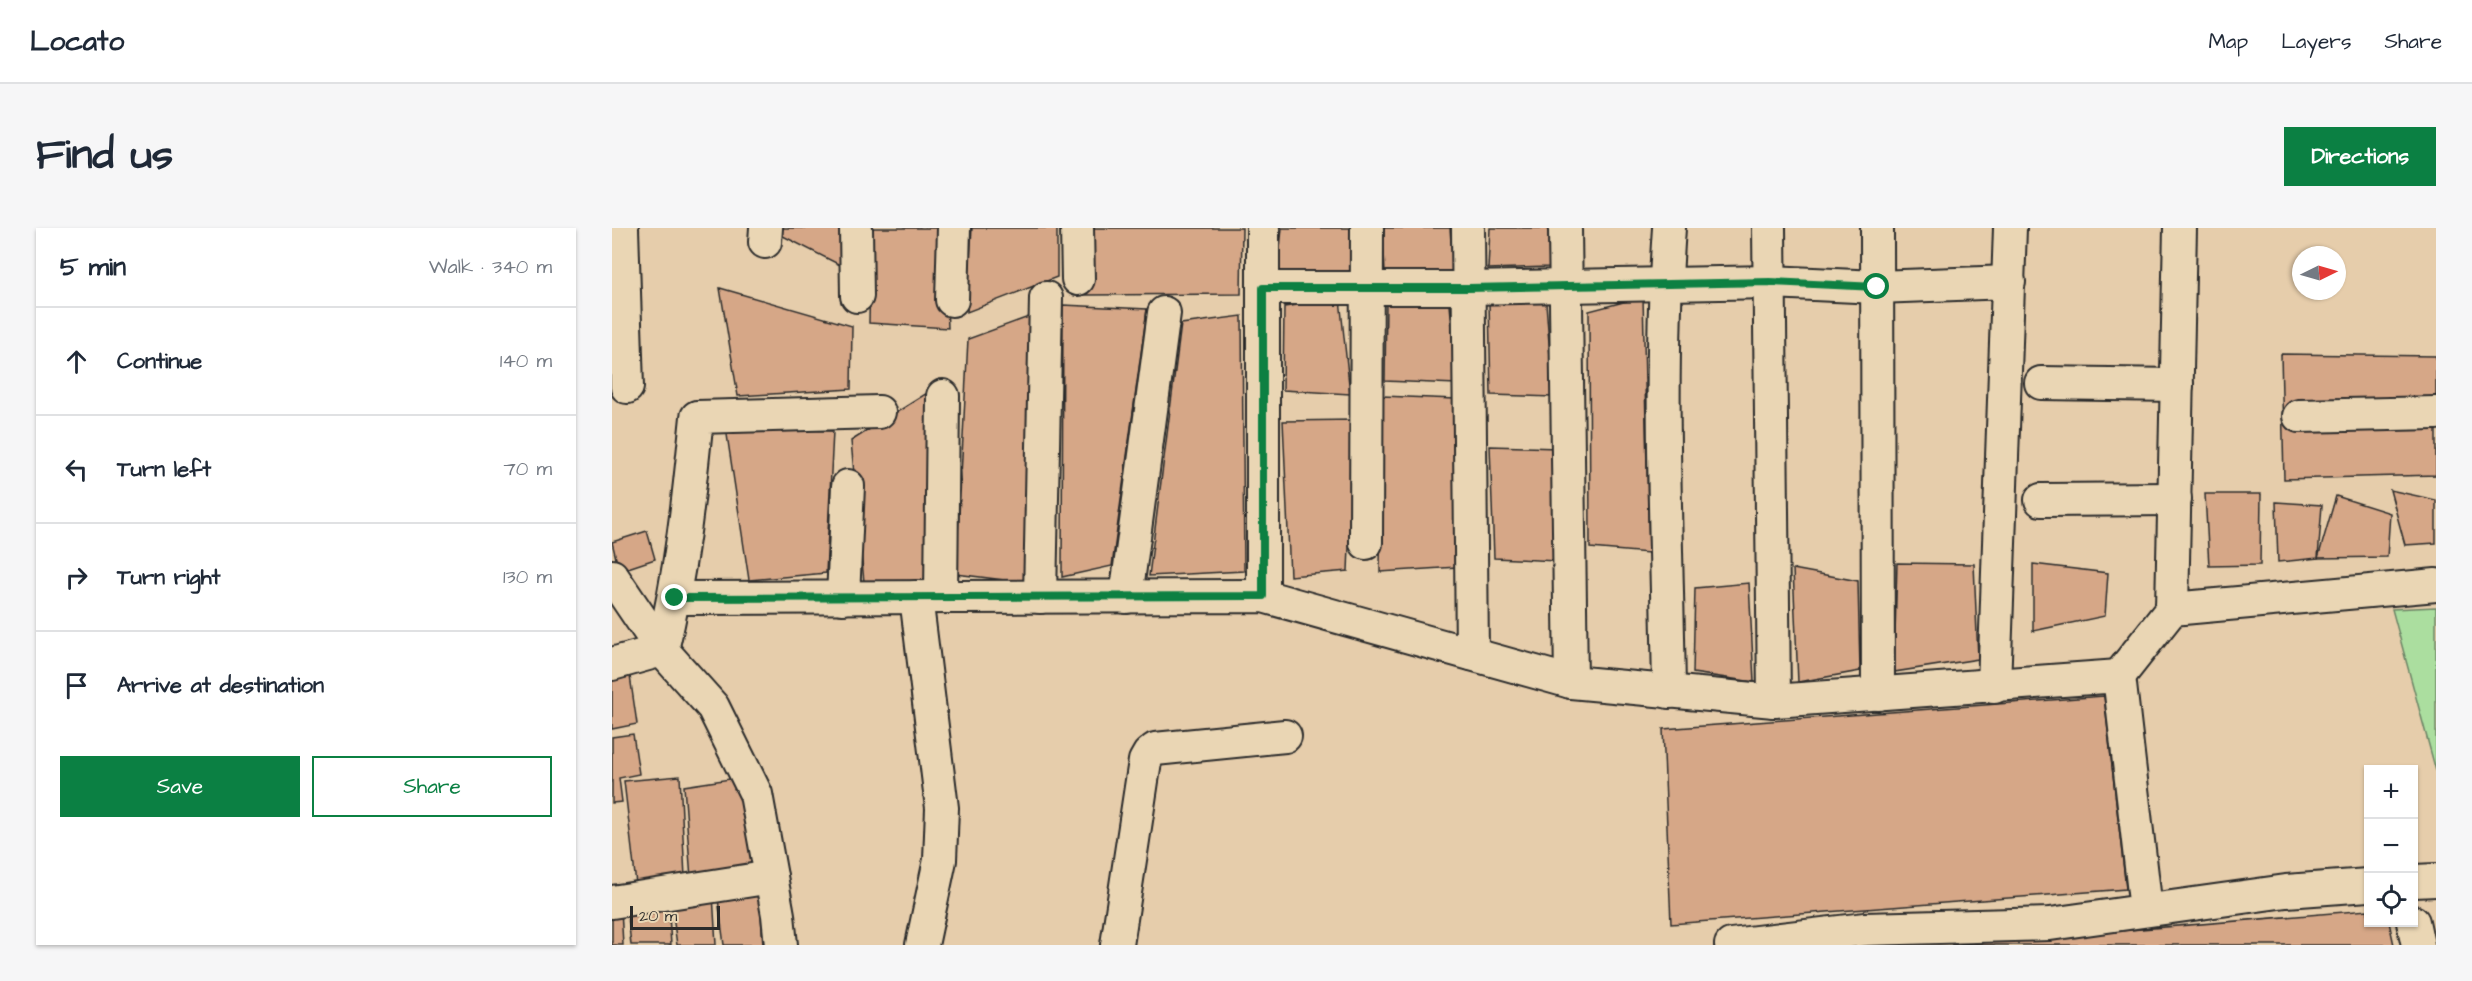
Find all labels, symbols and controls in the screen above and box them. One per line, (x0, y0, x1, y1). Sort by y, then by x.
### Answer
text: Locato (30, 22, 124, 61)
text: Map (2208, 27, 2248, 56)
text: Layers (2281, 27, 2351, 56)
text: Share (2384, 27, 2442, 56)
text: Find us (36, 127, 173, 185)
button: Directions (2284, 127, 2436, 186)
north arrow (2292, 246, 2346, 300)
text: 5 min (60, 249, 126, 285)
text: Walk · 340 m (429, 253, 552, 281)
route start (1863, 273, 1889, 299)
icon: ahead (60, 345, 93, 378)
text: Continue (117, 346, 202, 377)
text: 140 m (500, 347, 552, 375)
icon: left (60, 453, 93, 486)
text: Turn left (117, 454, 211, 485)
text: 70 m (504, 455, 552, 483)
icon: right (60, 561, 93, 594)
text: Turn right (117, 562, 220, 593)
text: 130 m (503, 563, 552, 591)
route end (661, 584, 687, 610)
icon: arrive (60, 669, 93, 702)
text: Arrive at destination (117, 670, 324, 701)
button: Save (60, 756, 300, 817)
button: Share (312, 756, 552, 817)
map controls (2364, 765, 2418, 927)
button: + (2364, 765, 2418, 819)
button: − (2364, 819, 2418, 873)
button: locate (2364, 873, 2418, 927)
scale bar (630, 903, 720, 930)
text: 20 m (639, 905, 677, 927)

